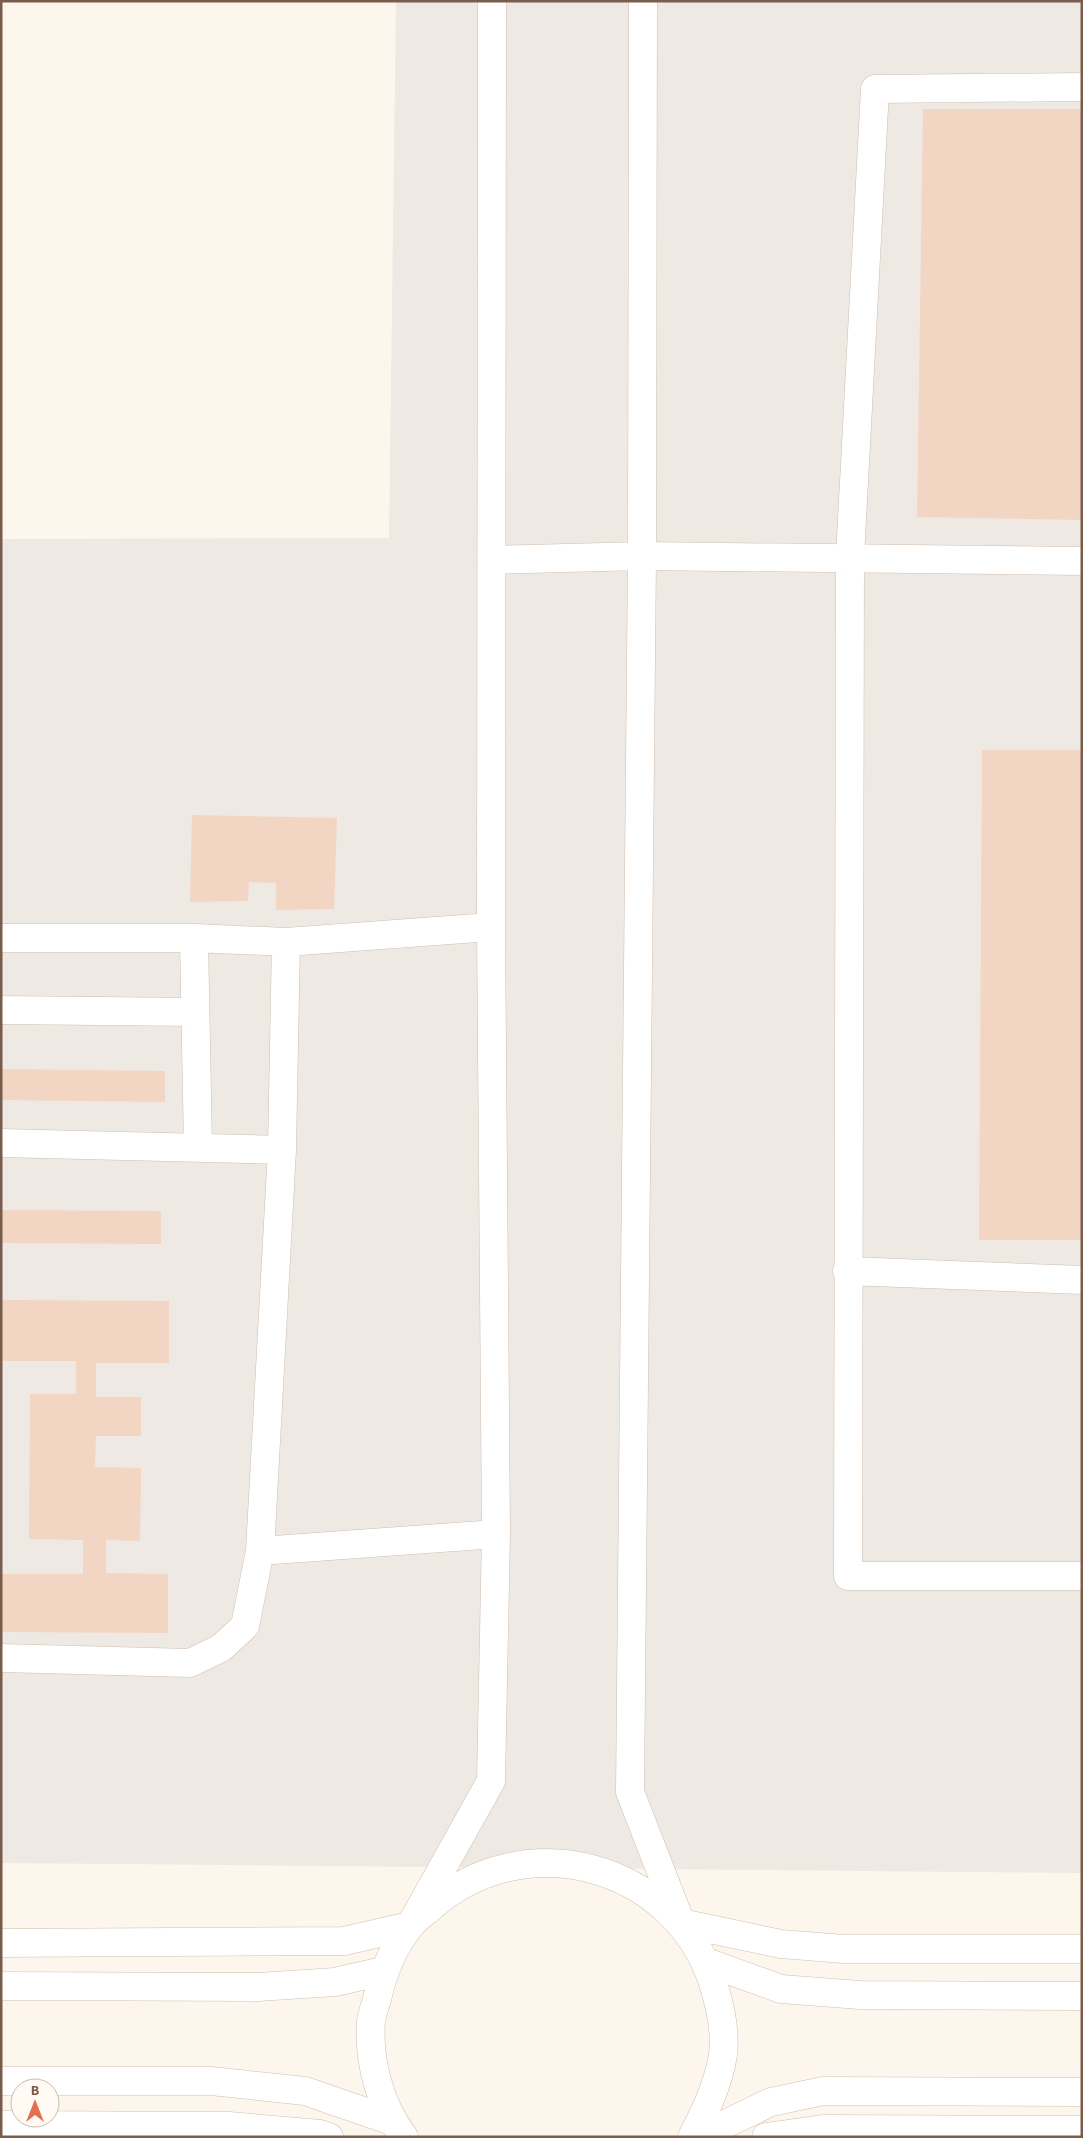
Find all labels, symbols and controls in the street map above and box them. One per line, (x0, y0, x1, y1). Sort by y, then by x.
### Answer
north arrow (10, 2078, 60, 2128)
text: B (31, 2081, 40, 2101)

